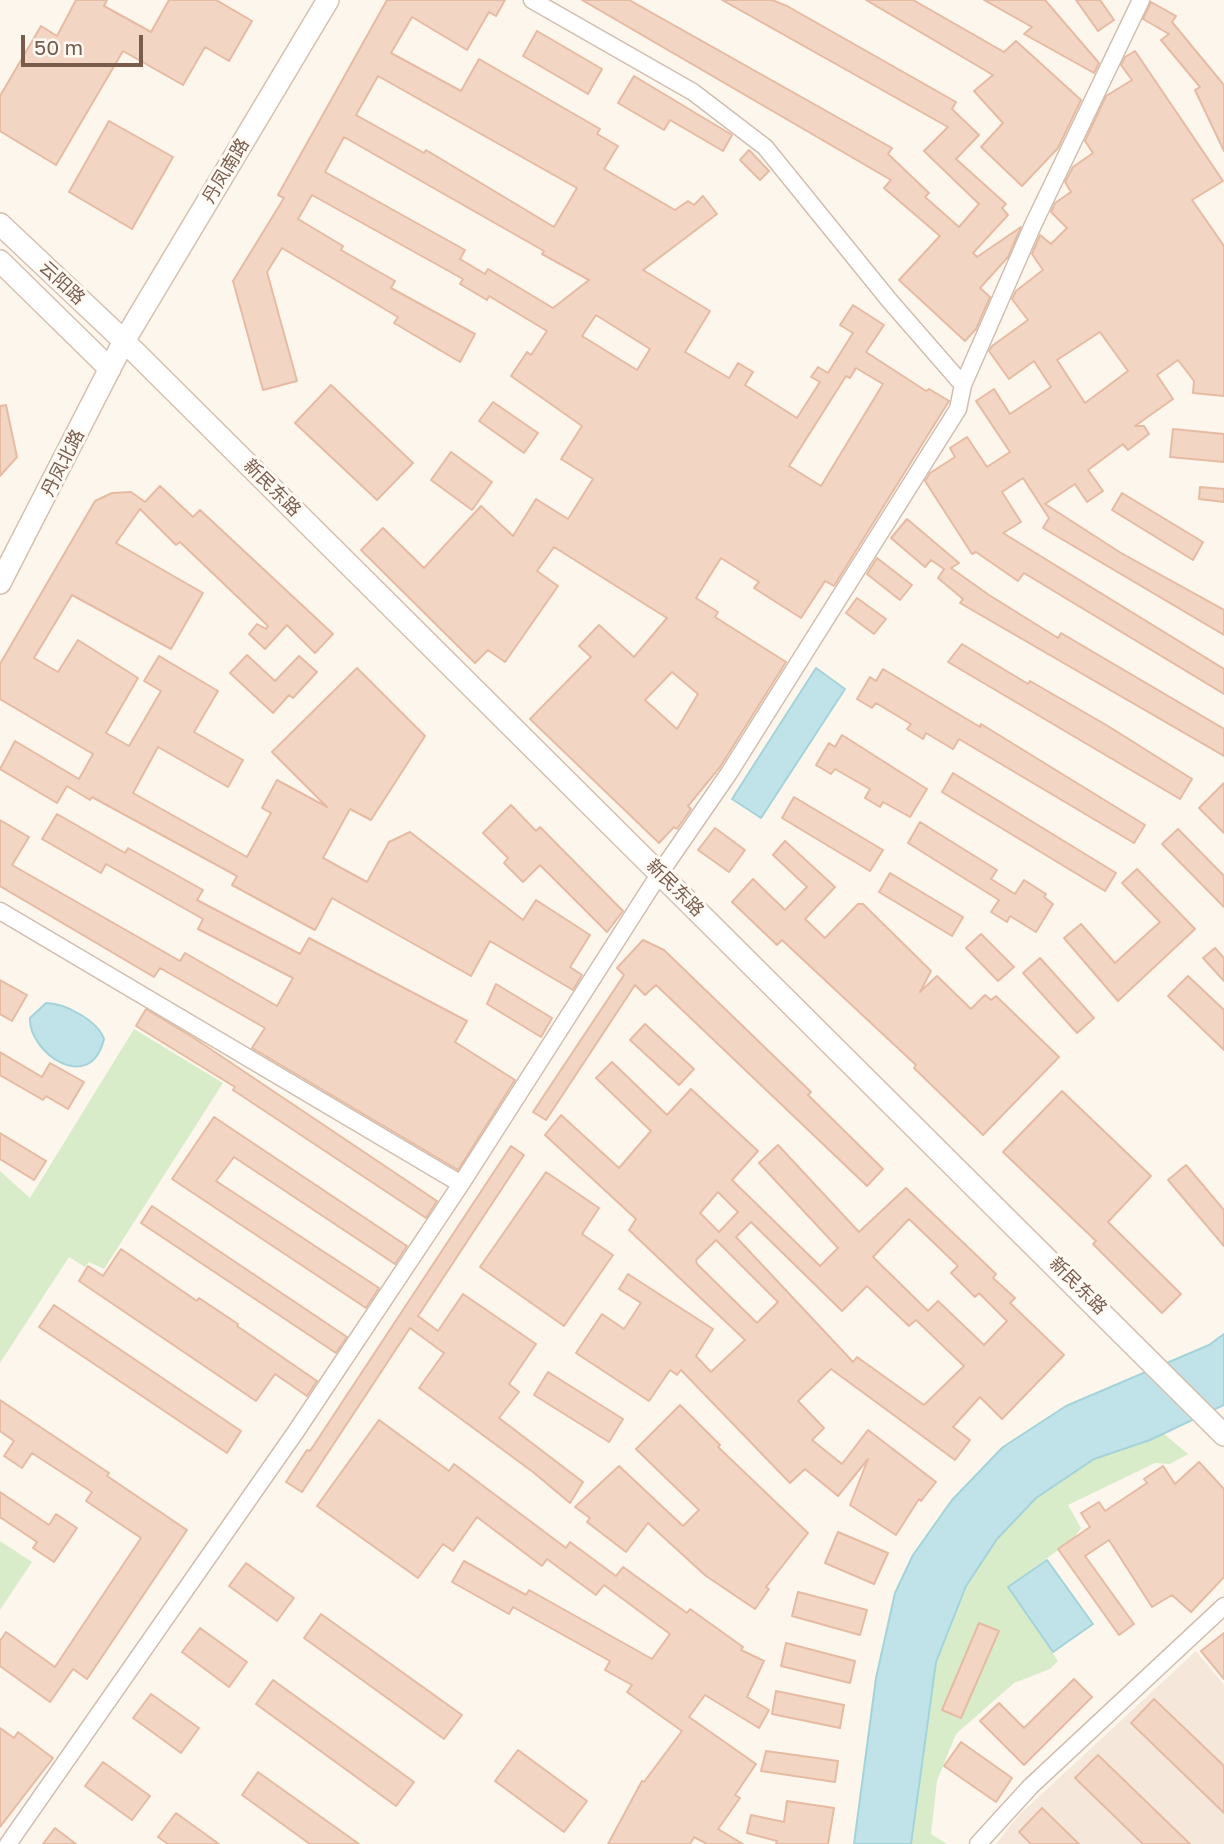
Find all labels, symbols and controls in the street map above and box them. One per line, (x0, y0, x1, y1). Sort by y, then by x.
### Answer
scale bar (24, 21, 147, 65)
text: 50 m (34, 34, 83, 60)
street label: 丹凤南路 (198, 135, 254, 207)
street label: 云阳路 (35, 257, 89, 309)
street label: 丹凤北路 (37, 426, 89, 500)
street label: 新民东路 (239, 455, 305, 521)
street label: 新民东路 (642, 855, 708, 921)
street label: 新民东路 (1045, 1253, 1111, 1319)

